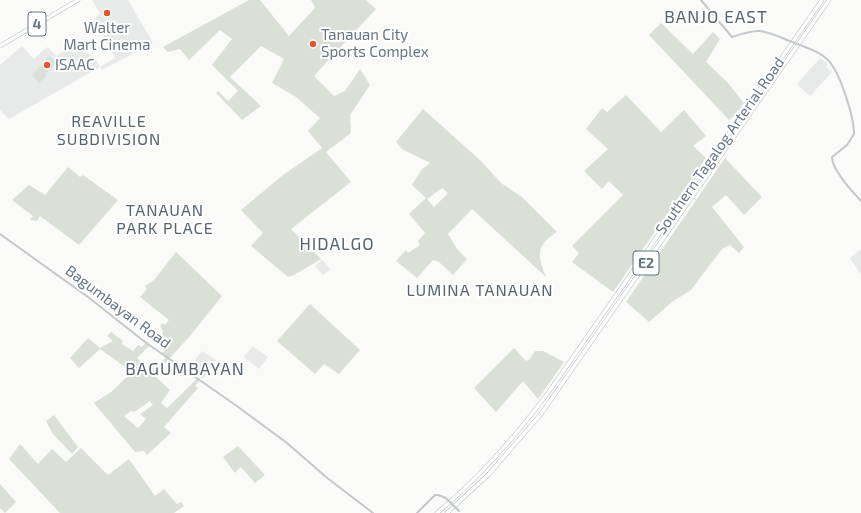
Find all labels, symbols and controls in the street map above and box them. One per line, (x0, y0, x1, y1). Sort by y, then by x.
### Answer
district label: BANJO EAST (664, 7, 768, 27)
marker: Walter Mart Cinema (102, 8, 112, 18)
road number: 4 (28, 12, 46, 36)
place label: Walter Mart Cinema (64, 19, 150, 54)
place label: Tanauan City Sports Complex (321, 26, 429, 61)
marker: Tanauan City Sports Complex (308, 39, 318, 49)
street label: Southern Tagalog Arterial Road (652, 54, 788, 238)
place label: ISAAC (55, 56, 94, 74)
marker: ISAAC (42, 60, 52, 70)
district label: REAVILLE SUBDIVISION (57, 112, 161, 150)
district label: TANAUAN PARK PLACE (116, 201, 214, 239)
district label: HIDALGO (299, 234, 375, 254)
road number: E2 (633, 251, 659, 275)
street label: Bagumbayan Road (62, 262, 174, 352)
district label: LUMINA TANAUAN (407, 281, 553, 301)
district label: BAGUMBAYAN (125, 359, 245, 379)

